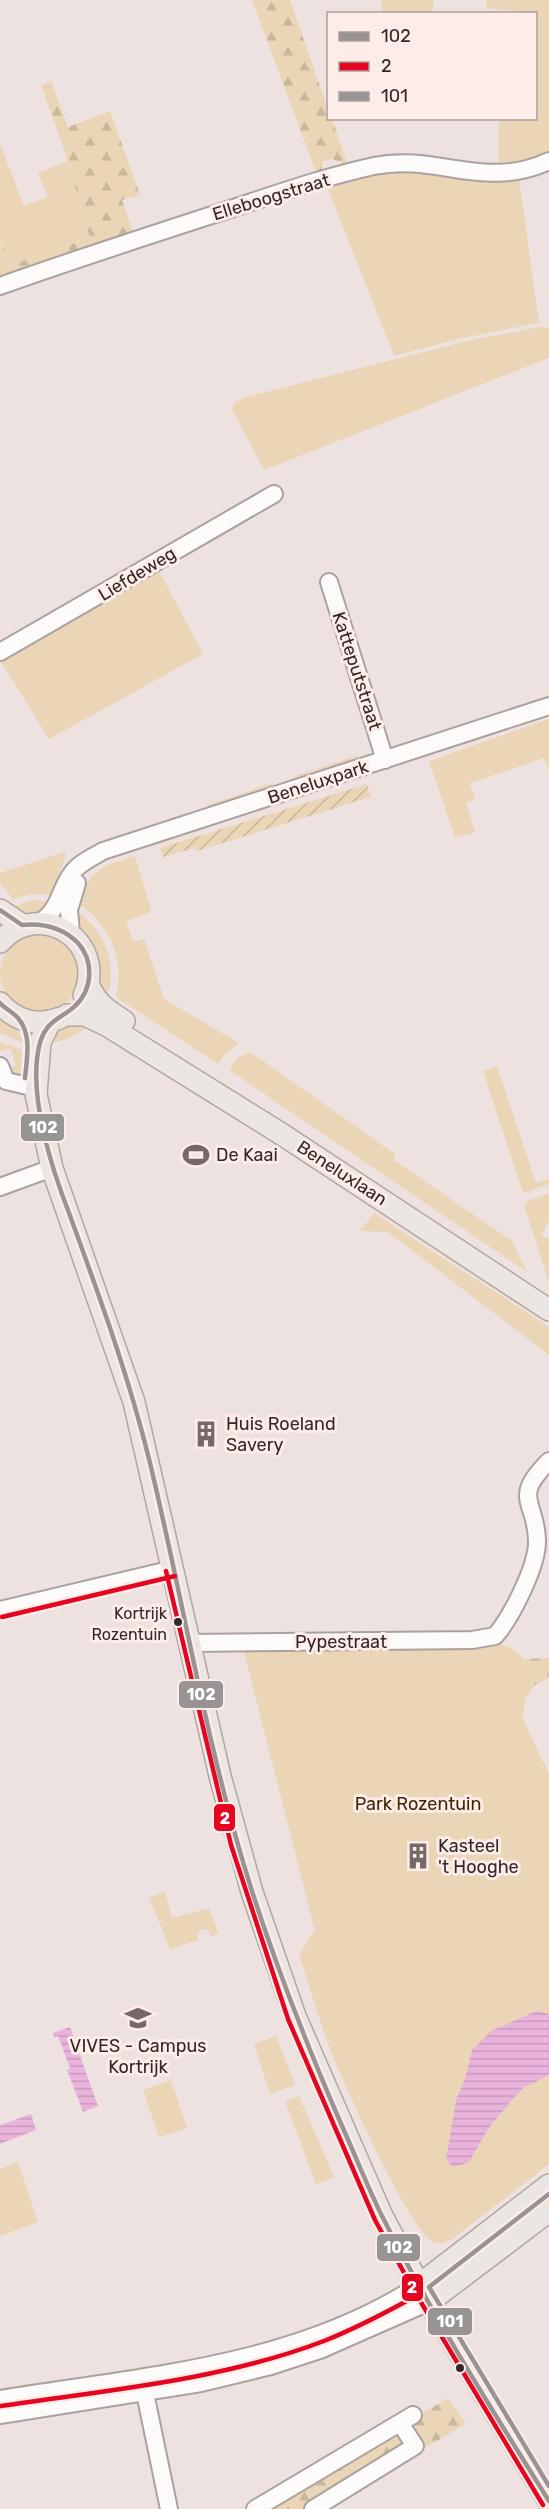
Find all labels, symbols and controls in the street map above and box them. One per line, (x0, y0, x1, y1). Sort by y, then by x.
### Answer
legend (327, 12, 537, 120)
text: 102 (381, 25, 411, 47)
text: 2 (381, 55, 392, 77)
text: 101 (381, 85, 408, 107)
street label: Elleboogstraat (210, 169, 332, 225)
street label: Liefdeweg (94, 542, 180, 606)
street label: Katteputstraat (328, 609, 386, 733)
street label: Beneluxpark (265, 755, 372, 809)
line badge: 102 (20, 1113, 65, 1142)
text: 102 (28, 1118, 58, 1137)
street label: Beneluxlaan (293, 1136, 391, 1210)
sports icon: De Kaai (181, 1140, 211, 1170)
place label: De Kaai (216, 1144, 278, 1166)
place label: Huis Roeland Savery (226, 1413, 336, 1456)
building icon: Huis Roeland Savery (191, 1419, 221, 1449)
place label: Kortrijk Rozentuin (91, 1604, 168, 1644)
marker: Kortrijk Rozentuin (172, 1616, 184, 1628)
street label: Pypestraat (295, 1631, 387, 1653)
line badge: 102 (178, 1680, 224, 1709)
text: 102 (186, 1685, 216, 1704)
park label: Park Rozentuin (355, 1793, 481, 1815)
line badge: 2 (213, 1803, 236, 1832)
text: 2 (220, 1809, 230, 1828)
place label: Kasteel 't Hooghe (438, 1835, 519, 1878)
building icon: Kasteel 't Hooghe (403, 1841, 433, 1871)
school or university icon: VIVES - Campus Kortrijk (123, 2003, 153, 2033)
place label: VIVES - Campus Kortrijk (70, 2035, 206, 2078)
line badge: 102 (376, 2233, 421, 2262)
text: 102 (383, 2238, 413, 2257)
line badge: 2 (401, 2273, 424, 2302)
text: 2 (407, 2278, 417, 2297)
line badge: 101 (427, 2307, 473, 2336)
text: 101 (437, 2312, 463, 2331)
unlabelled marker (454, 2362, 466, 2374)

